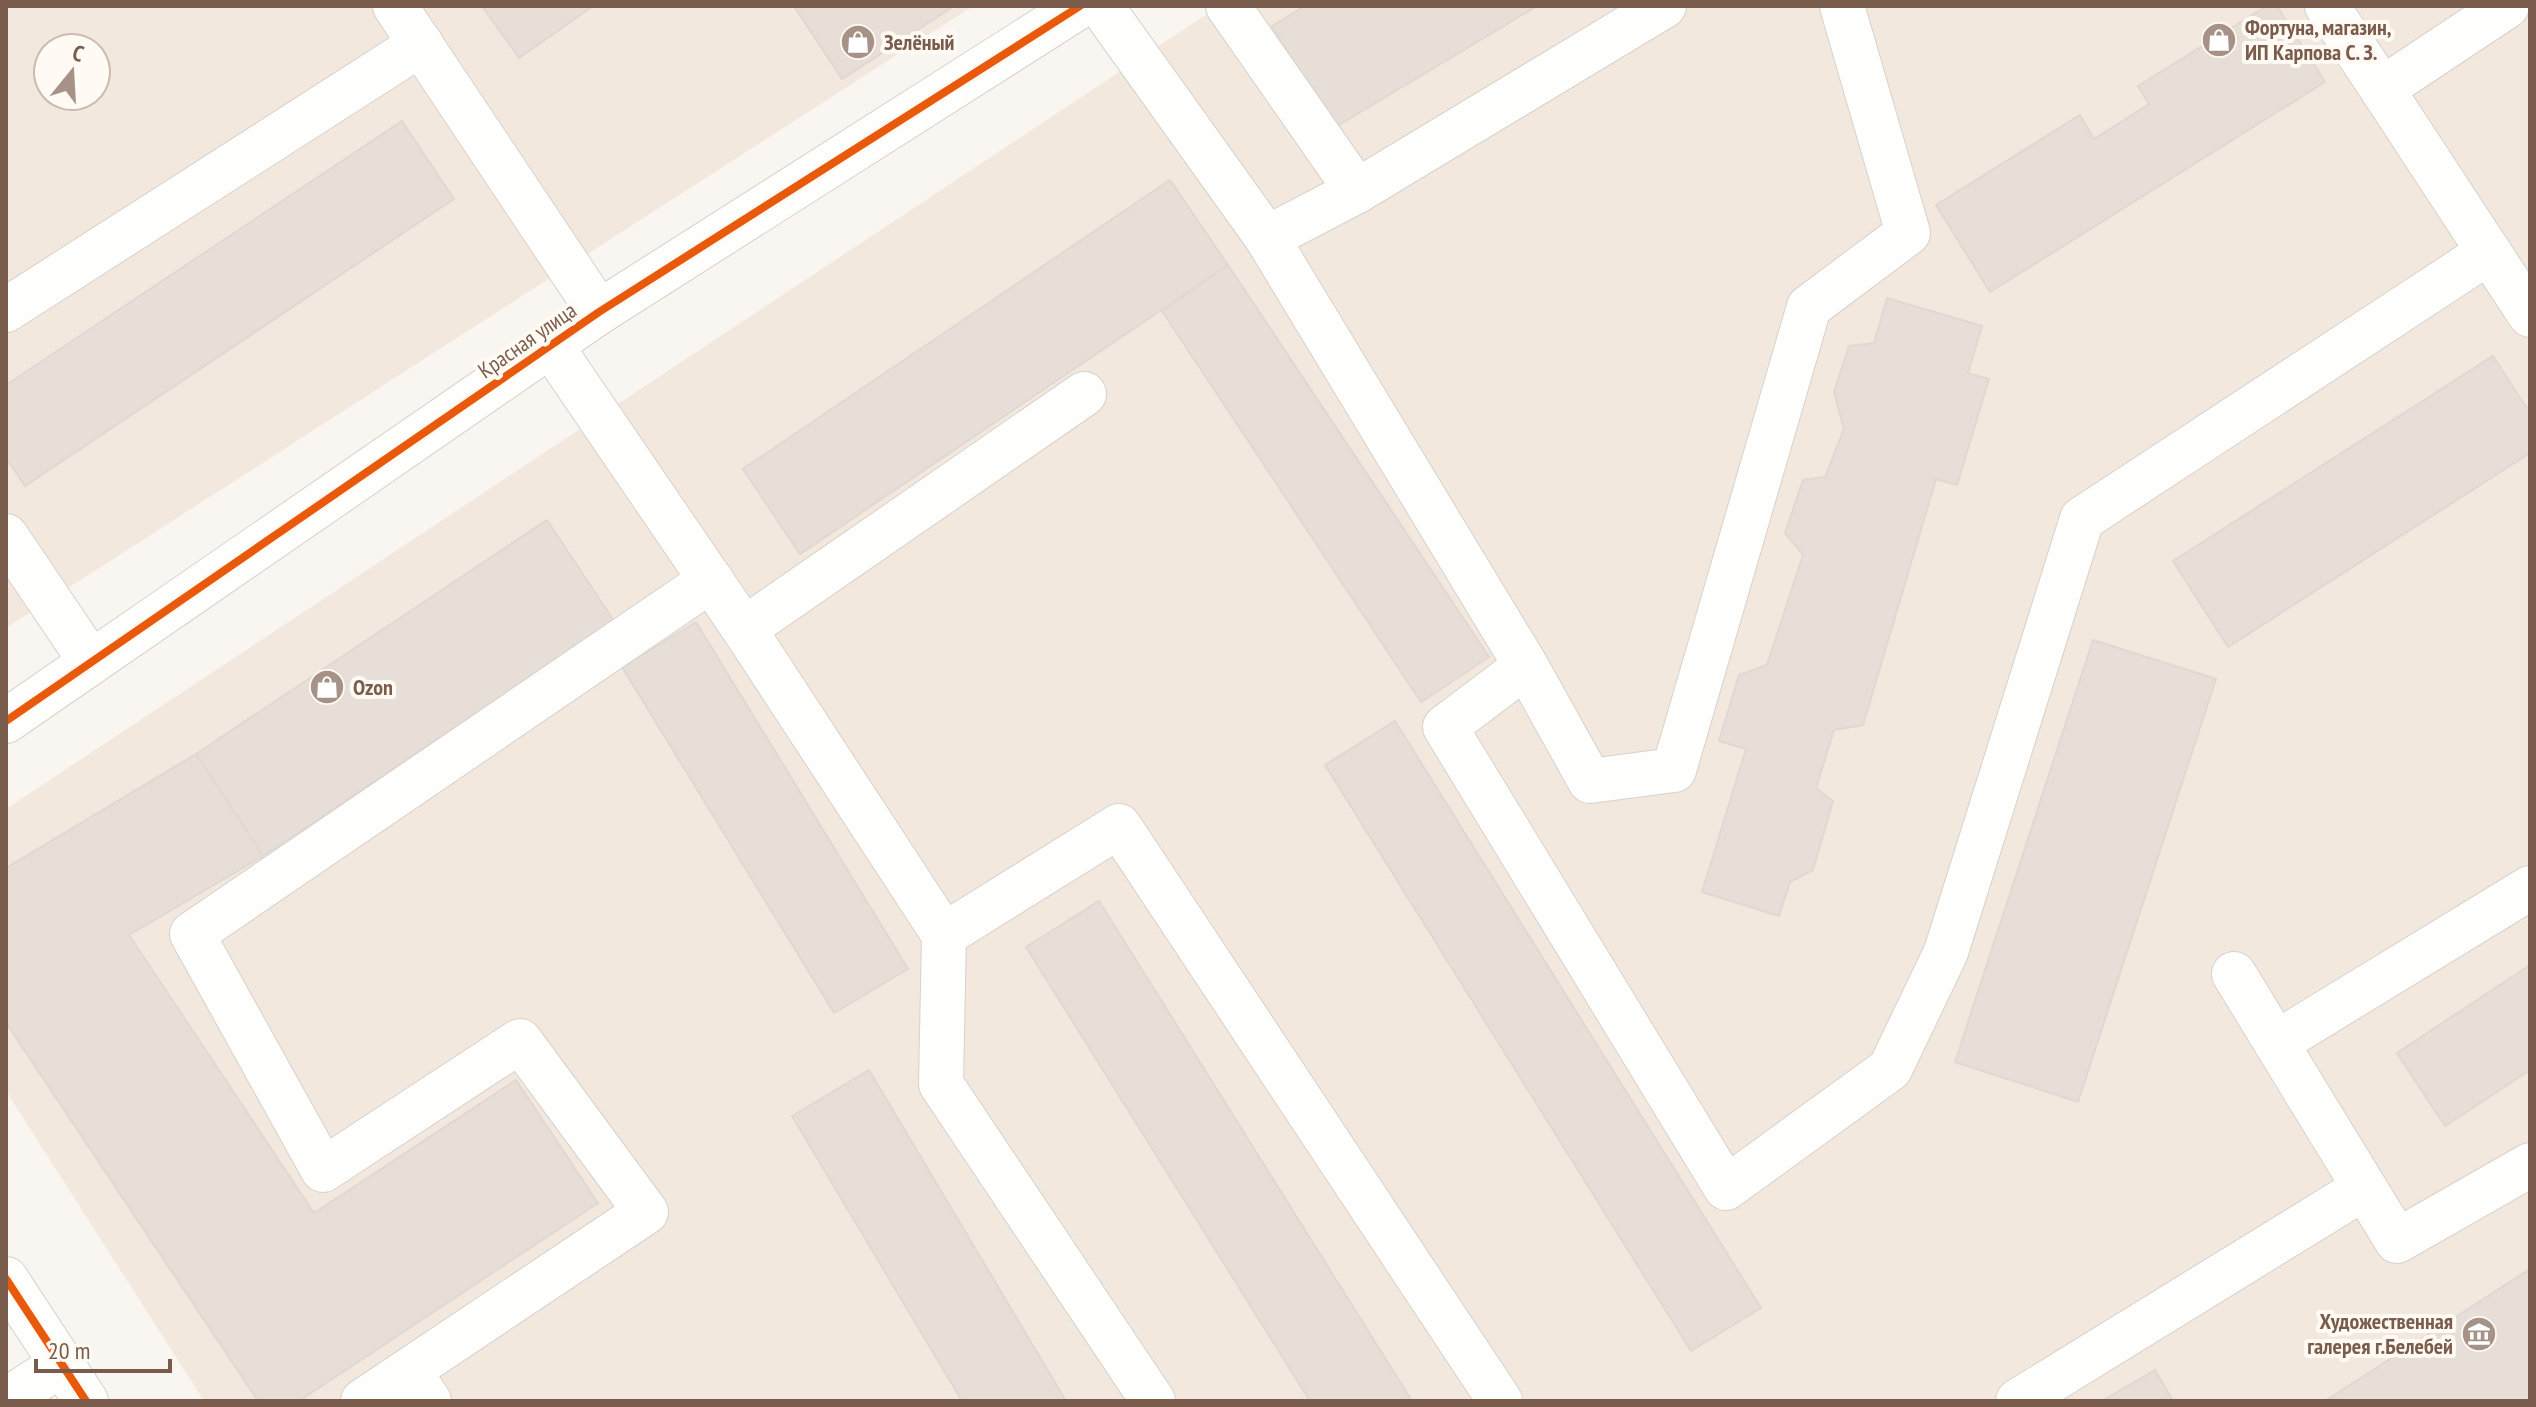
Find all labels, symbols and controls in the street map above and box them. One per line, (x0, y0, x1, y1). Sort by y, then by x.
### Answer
place label: Фортуна, магазин, ИП Карпова С. З. (2245, 13, 2391, 66)
shop icon: Фортуна, магазин, ИП Карпова С. З. (2200, 21, 2238, 59)
shop icon: Зелёный (839, 23, 877, 61)
place label: Зелёный (884, 28, 954, 56)
north arrow (32, 32, 112, 112)
text: С (69, 38, 87, 68)
street label: Красная улица (472, 296, 582, 384)
shop icon: Ozon (308, 668, 346, 706)
place label: Ozon (353, 673, 393, 701)
place label: Художественная галерея г.Белебей (2307, 1307, 2453, 1360)
museum icon: Художественная галерея г.Белебей (2460, 1315, 2498, 1353)
scale bar (36, 1323, 170, 1373)
text: 20 m (48, 1335, 90, 1366)

